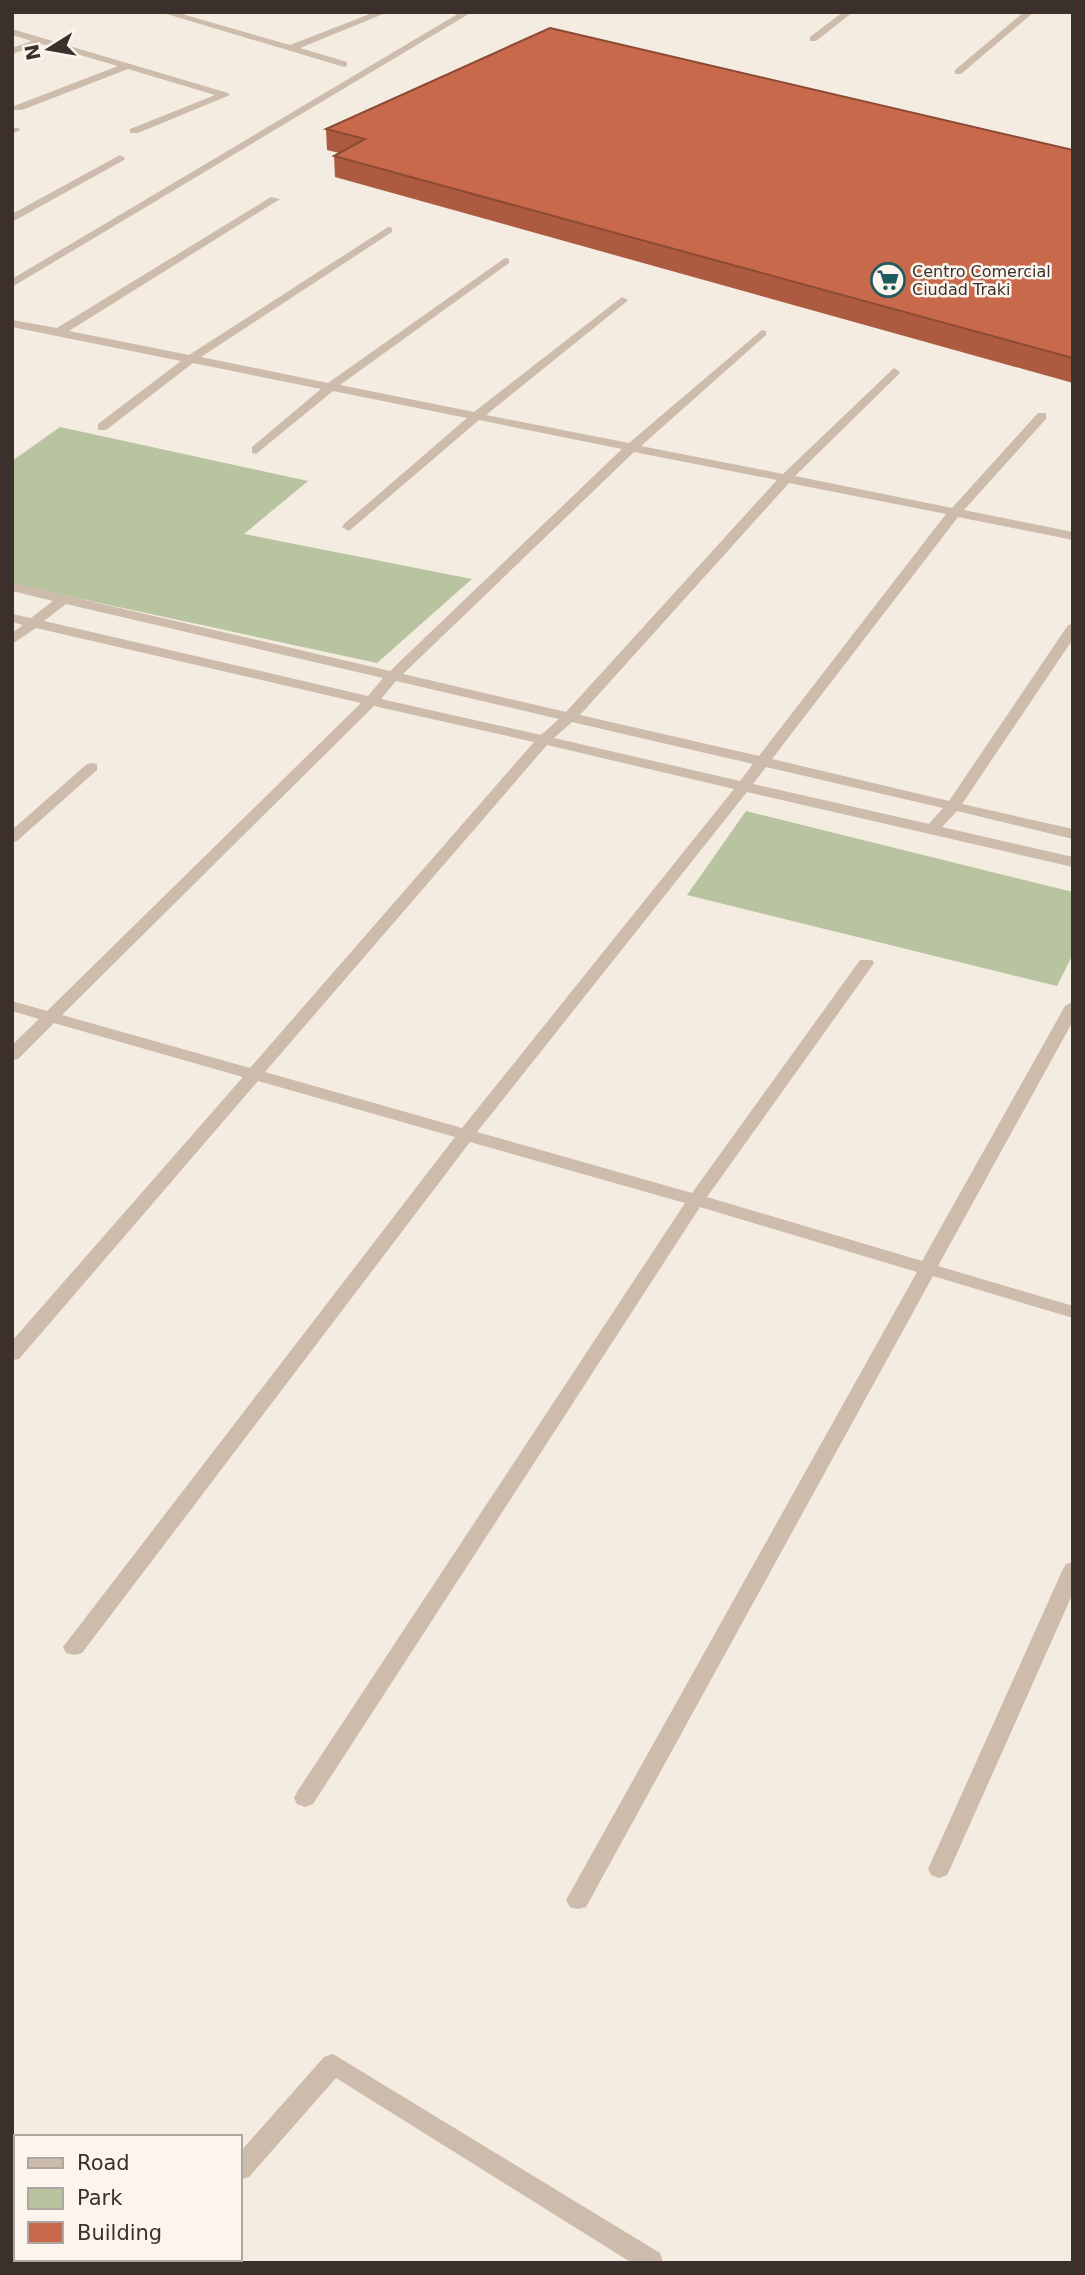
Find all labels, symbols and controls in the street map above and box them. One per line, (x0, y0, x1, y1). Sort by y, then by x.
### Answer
north arrow (14, 14, 84, 84)
text: N (20, 42, 45, 62)
supermarket icon: Centro Comercial Ciudad Traki (869, 261, 907, 299)
place label: Centro Comercial Ciudad Traki (912, 262, 1051, 299)
legend (14, 2135, 242, 2261)
text: Road (77, 2151, 130, 2175)
text: Park (77, 2186, 123, 2210)
text: Building (77, 2221, 162, 2245)

